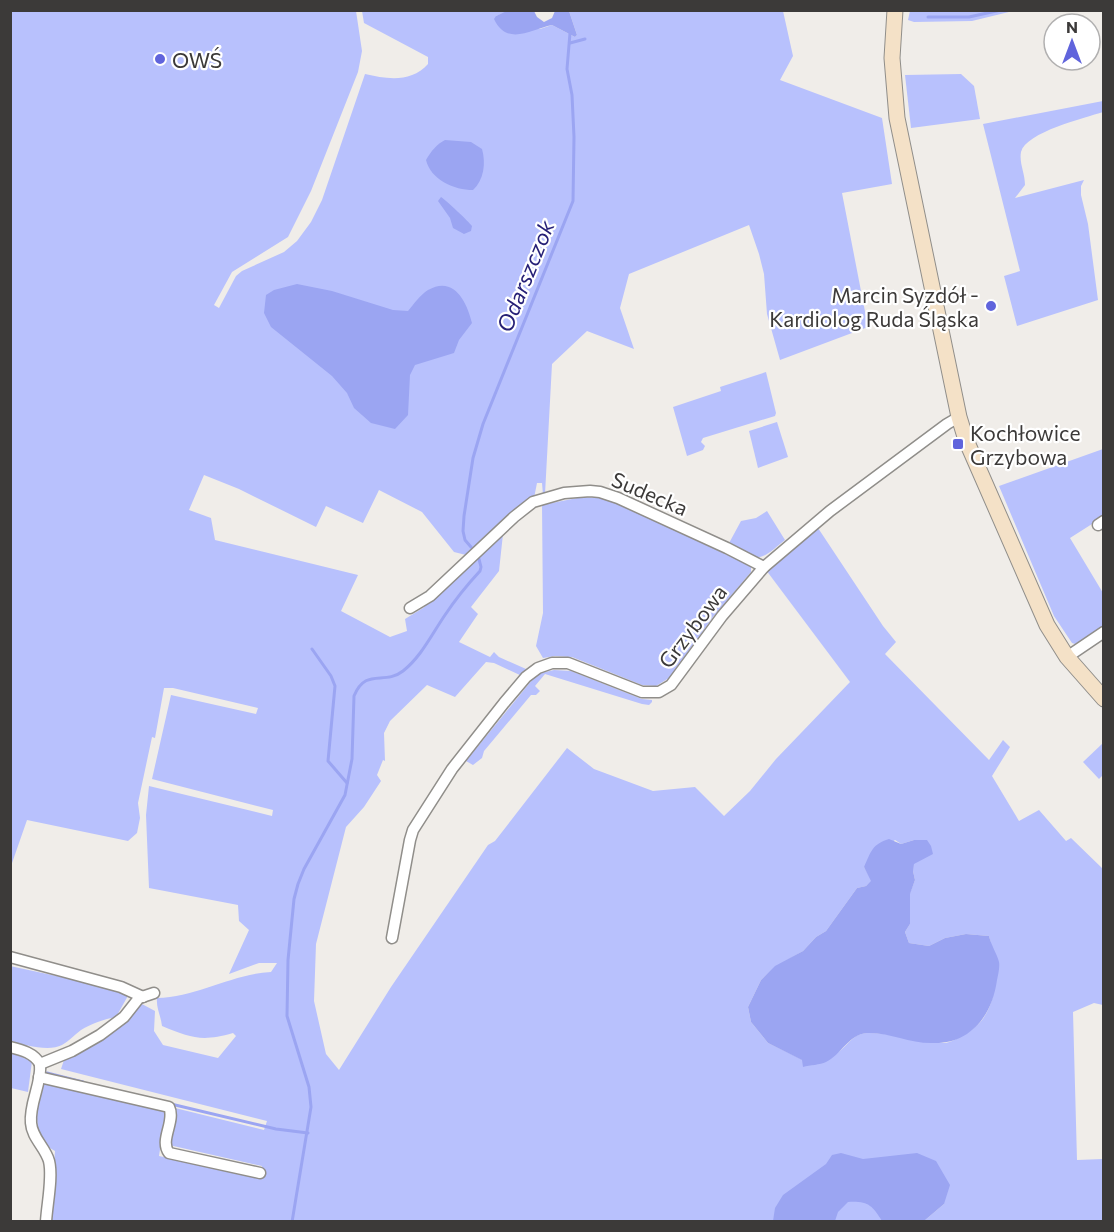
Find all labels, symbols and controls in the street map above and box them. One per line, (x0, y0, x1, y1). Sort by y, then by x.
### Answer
north arrow (1042, 12, 1102, 72)
text: N (1066, 17, 1078, 36)
place label: OWŚ (172, 47, 222, 72)
marker: OWŚ (153, 52, 167, 66)
water label: Odarszczok (490, 215, 560, 336)
place label: Marcin Syzdół - Kardiolog Ruda Śląska (769, 282, 979, 331)
marker: Marcin Syzdół - Kardiolog Ruda Śląska (984, 299, 998, 313)
place label: Kochłowice Grzybowa (970, 420, 1081, 469)
marker: Kochłowice Grzybowa (951, 437, 965, 451)
street label: Sudecka (608, 466, 692, 520)
street label: Grzybowa (653, 580, 731, 672)

